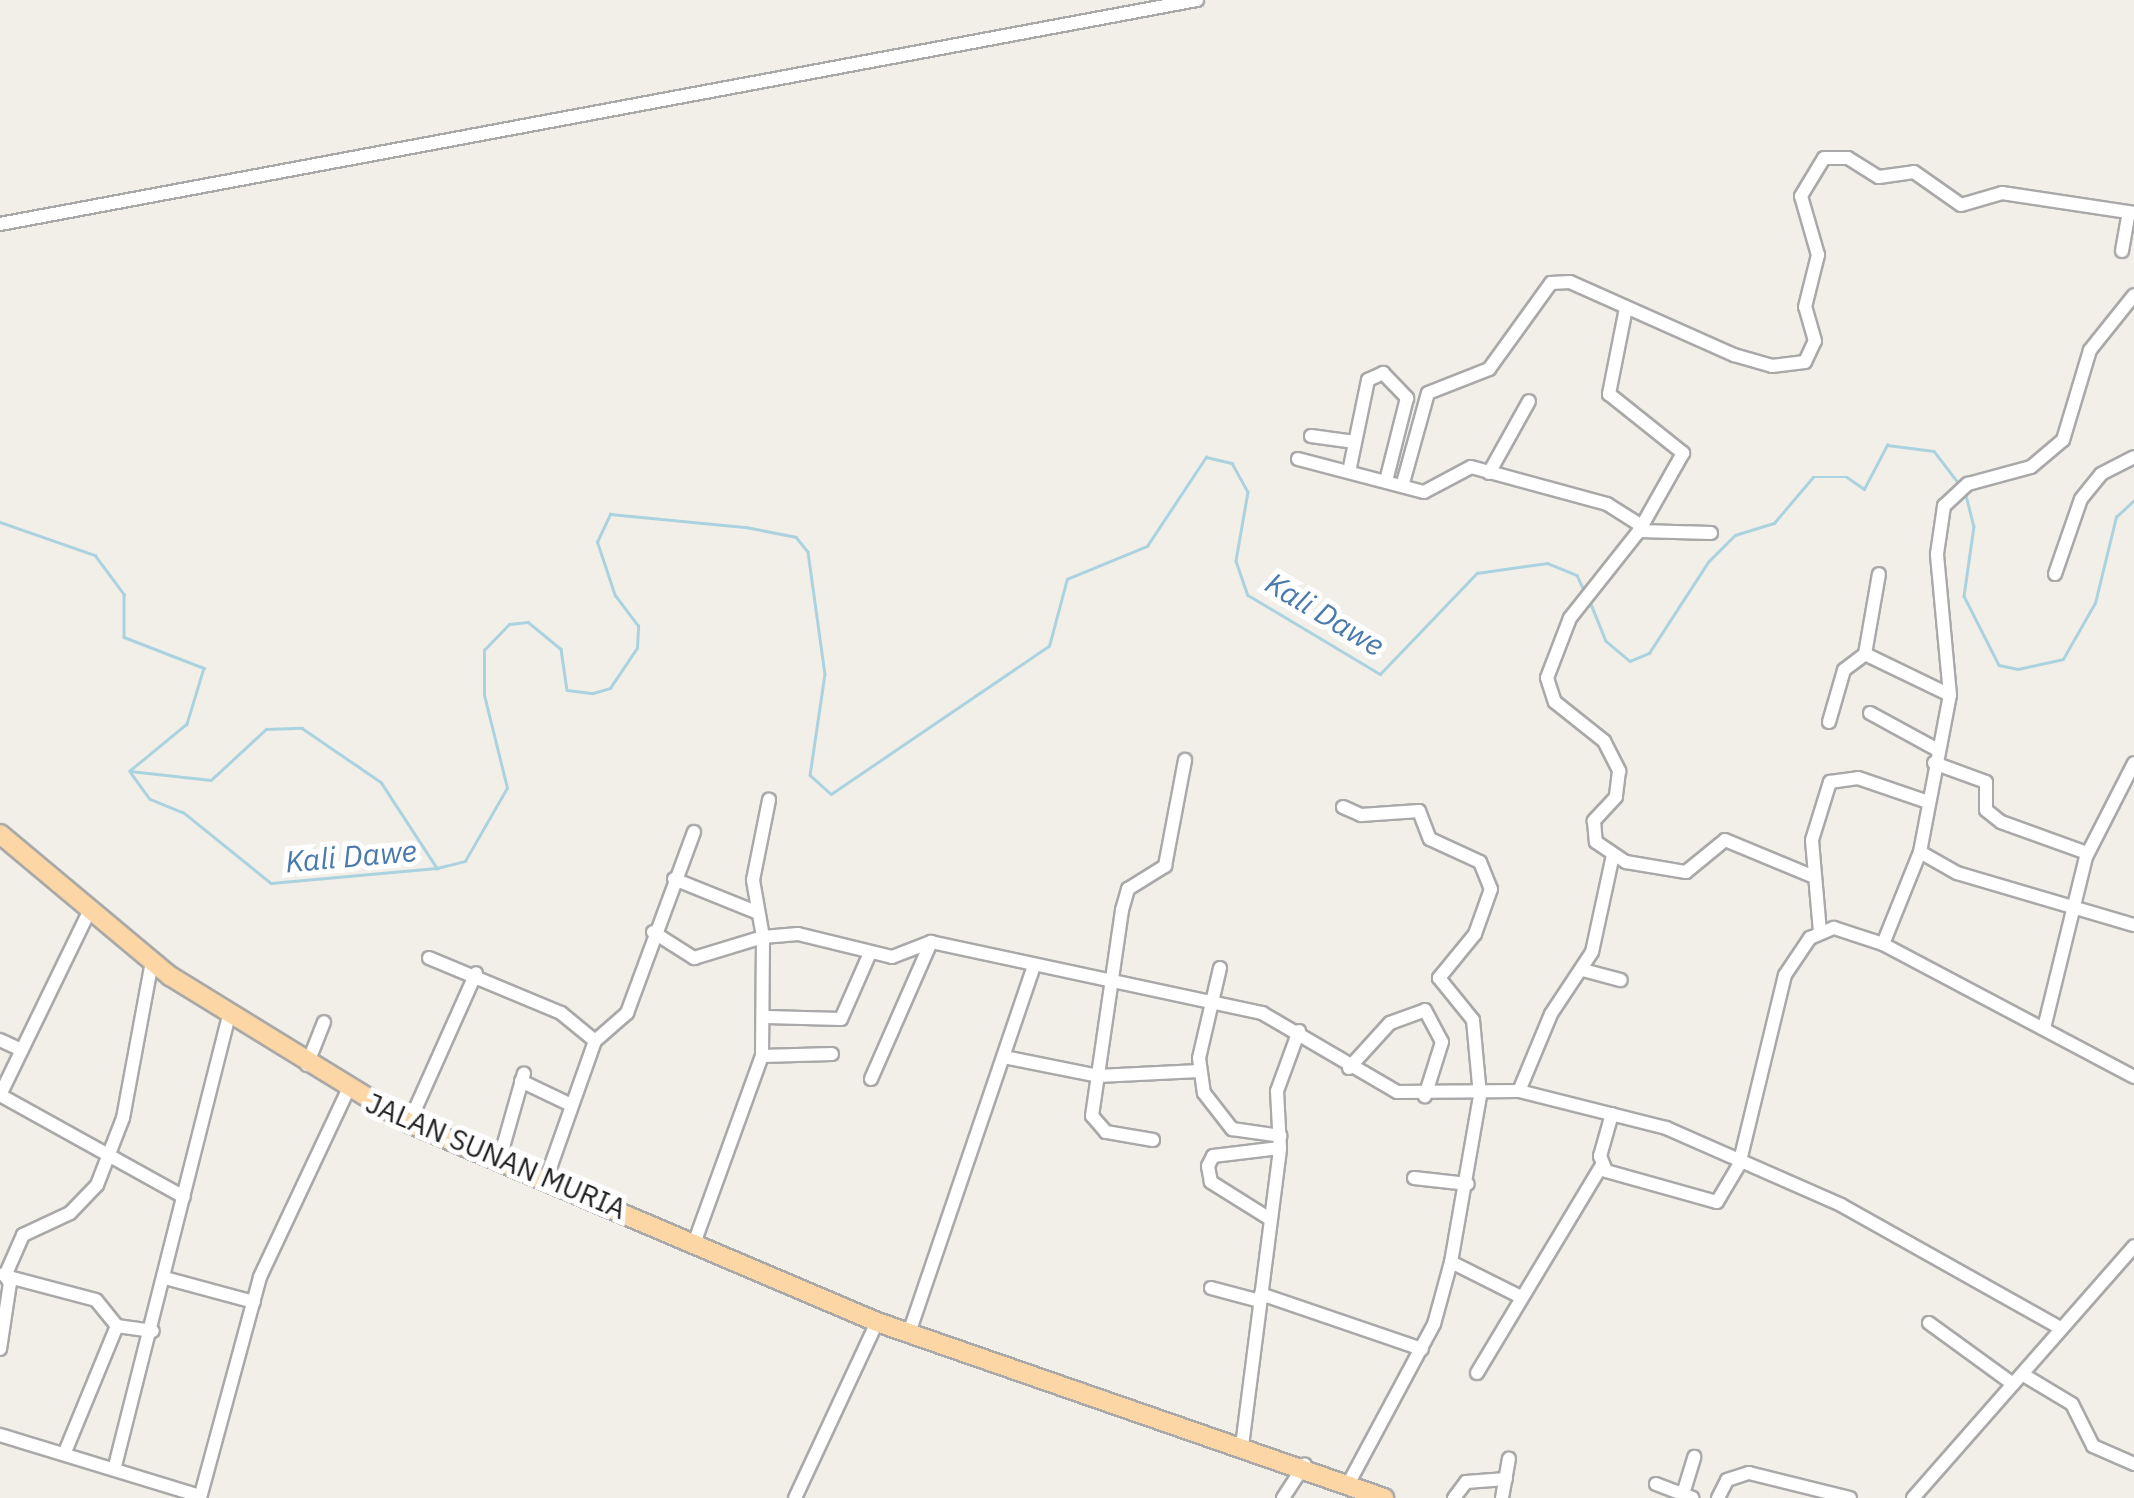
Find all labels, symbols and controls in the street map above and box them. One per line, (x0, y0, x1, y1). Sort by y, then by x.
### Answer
water label: Kali Dawe (1259, 565, 1391, 663)
water label: Kali Dawe (284, 832, 418, 880)
street label: JALAN SUNAN MURIA (361, 1086, 631, 1226)

